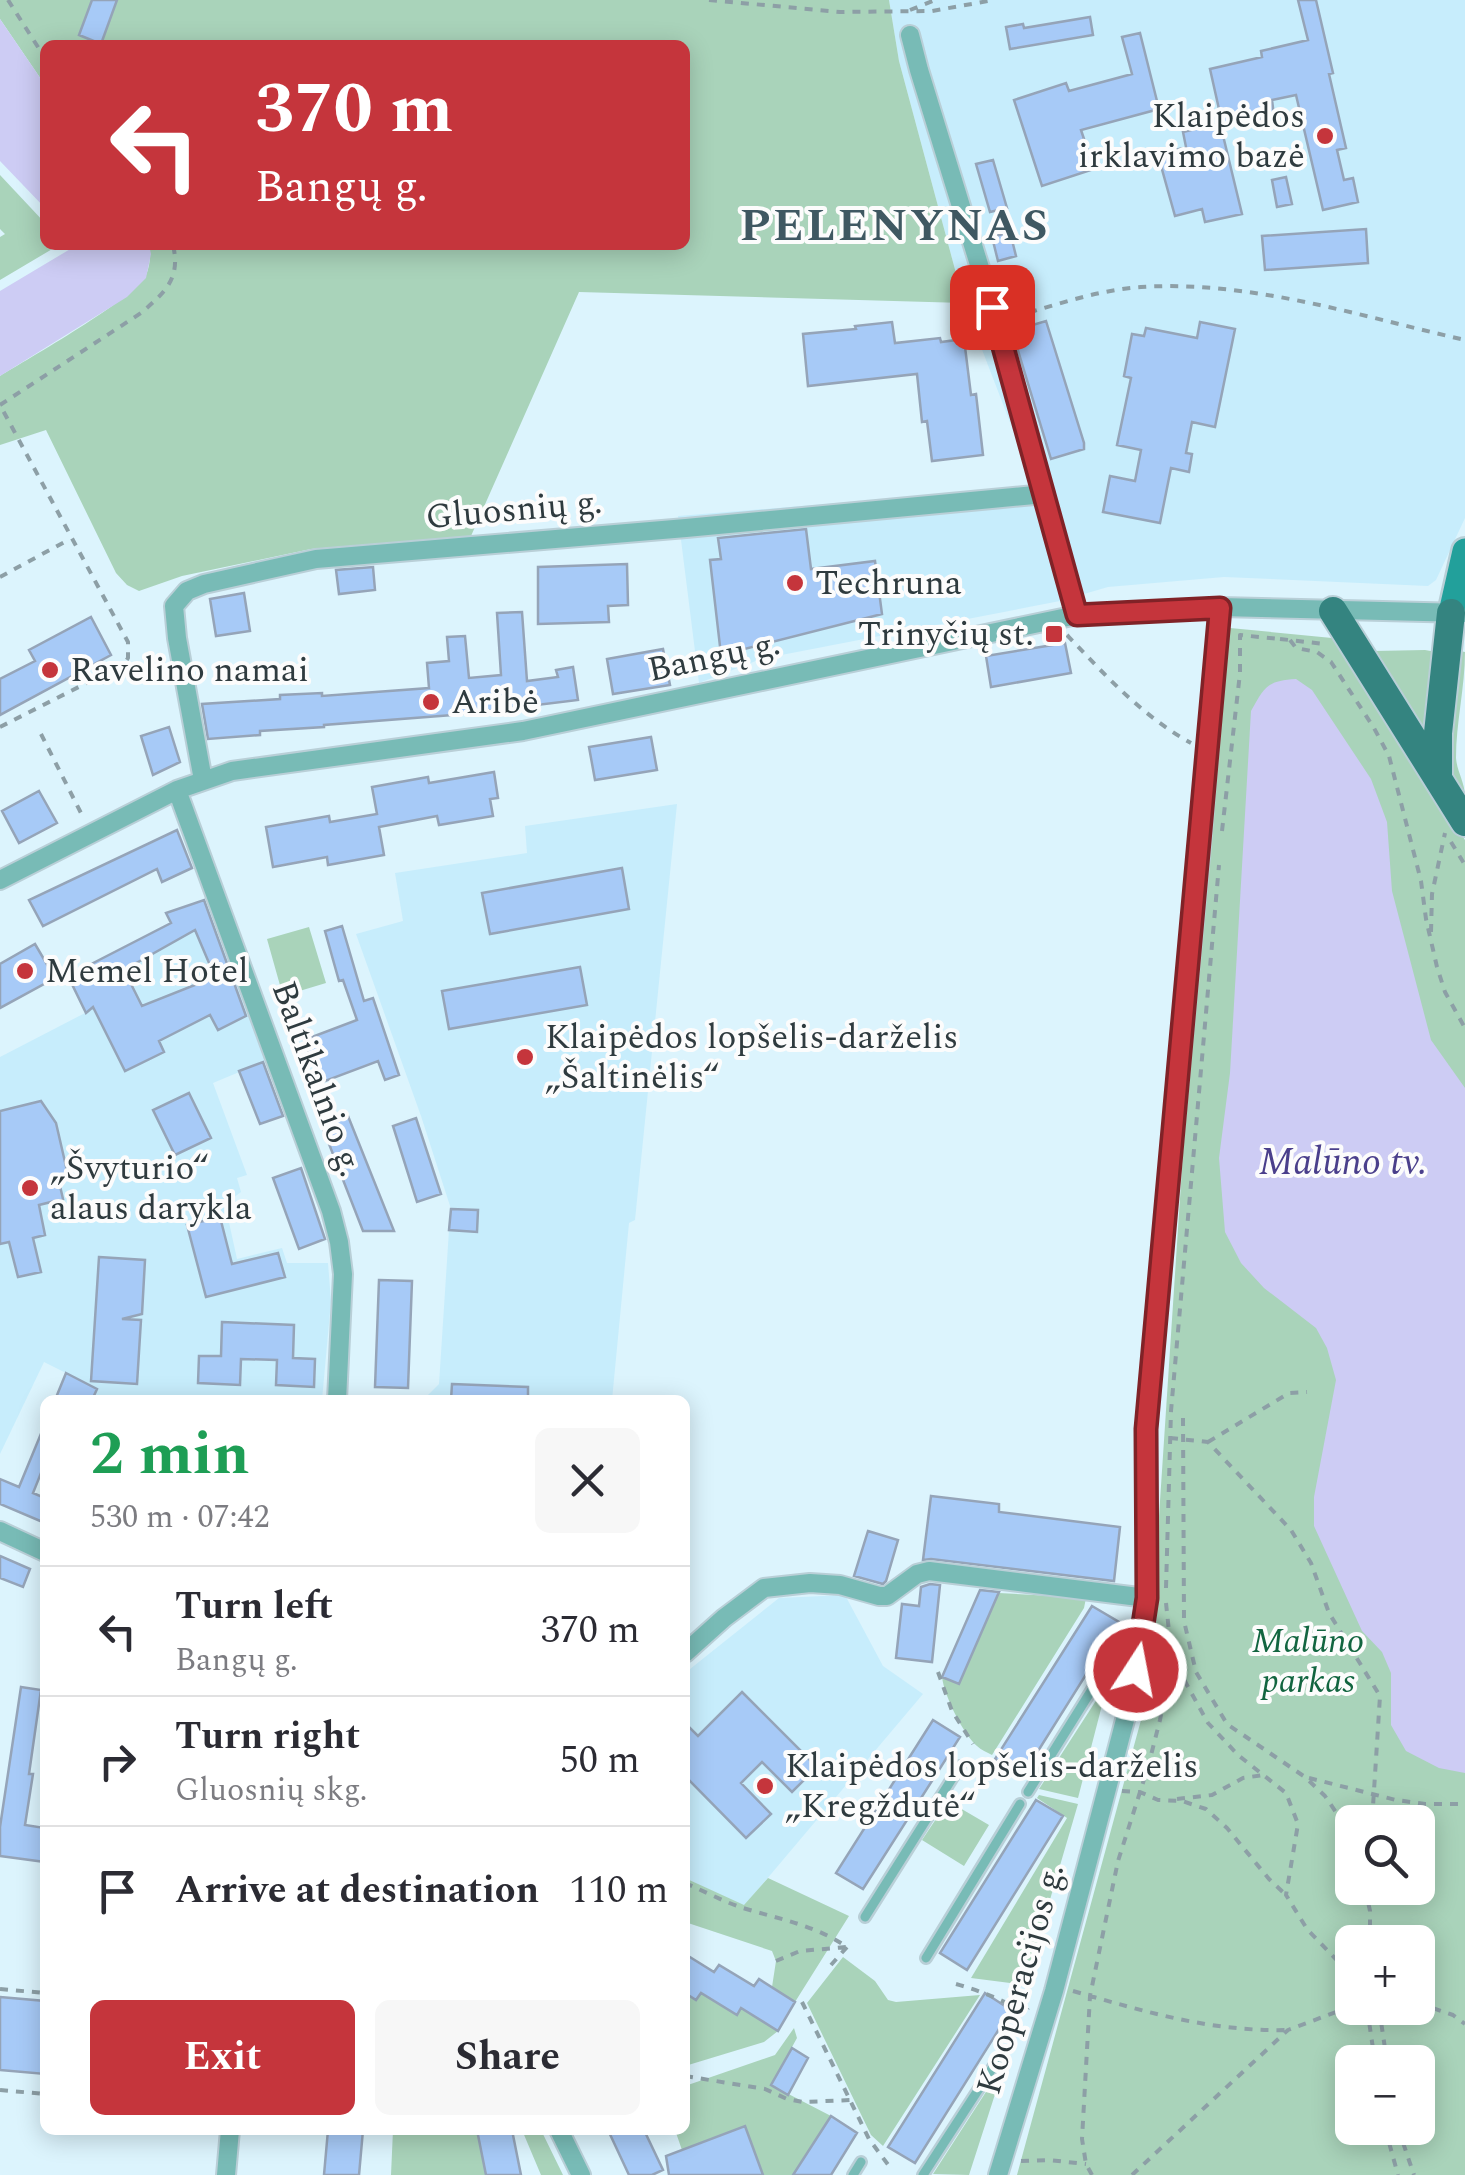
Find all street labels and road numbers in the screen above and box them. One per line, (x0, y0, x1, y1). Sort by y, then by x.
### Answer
street label: Gluosnių g. (424, 476, 604, 544)
street label: Bangų g. (643, 617, 785, 697)
street label: Baltikalnio g. (257, 974, 377, 1184)
street label: Kooperacijos g. (963, 1857, 1079, 2101)

